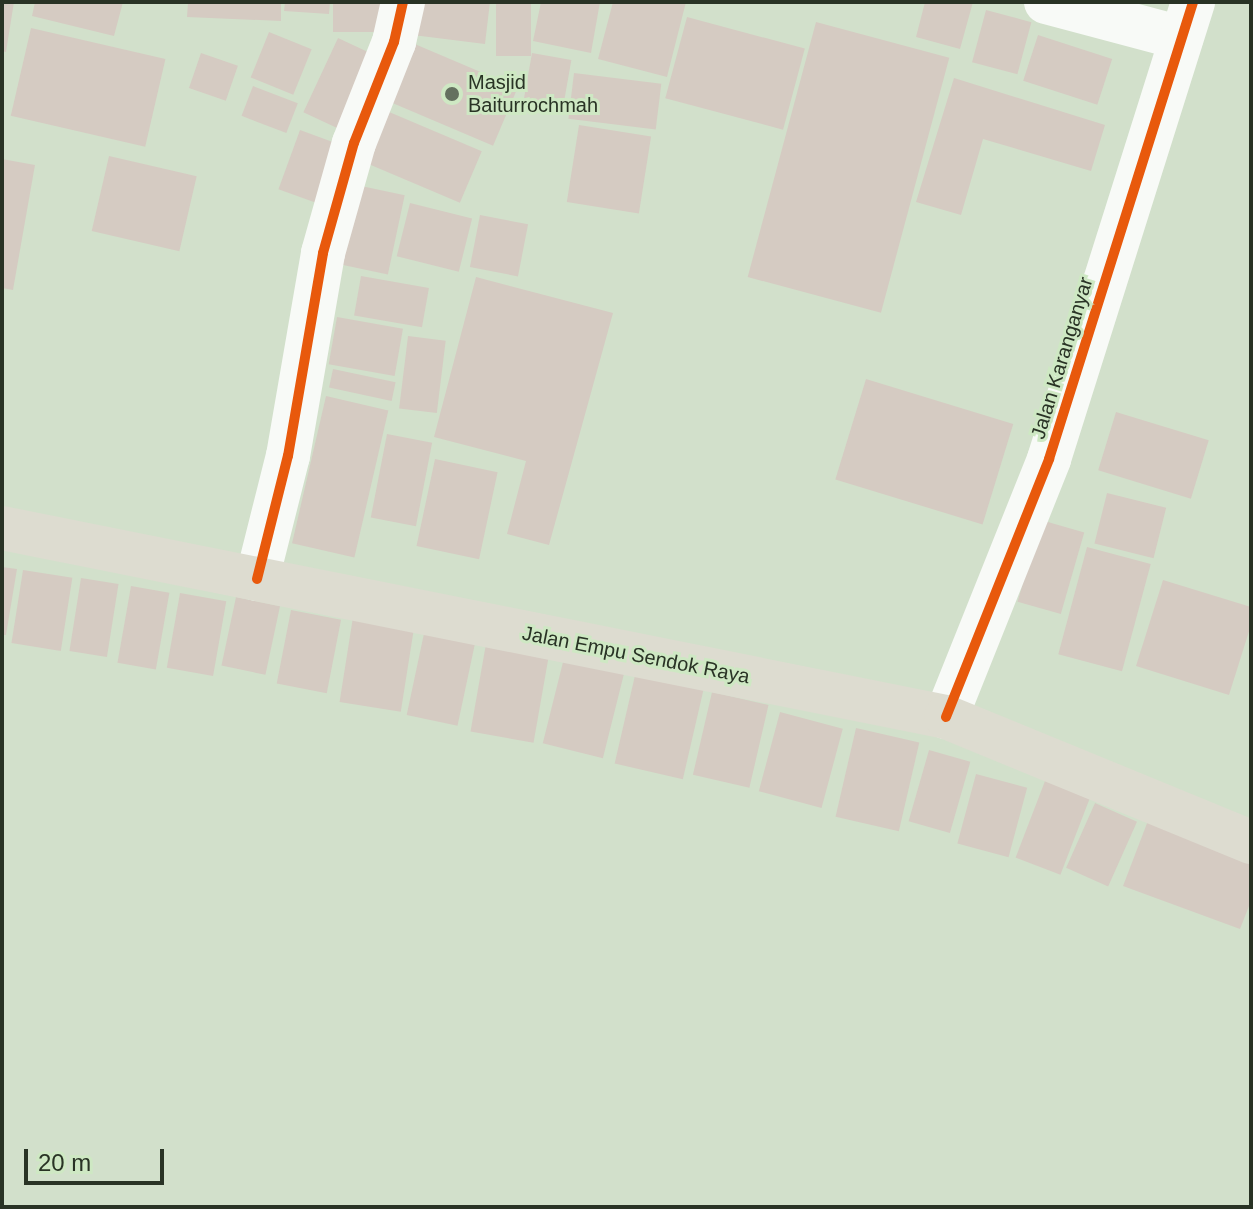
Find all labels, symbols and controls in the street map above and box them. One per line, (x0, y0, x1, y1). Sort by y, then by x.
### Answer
place label: Masjid Baiturrochmah (468, 70, 598, 117)
marker: Masjid Baiturrochmah (443, 85, 461, 103)
street label: Jalan Karanganyar (1026, 274, 1098, 442)
street label: Jalan Empu Sendok Raya (520, 621, 752, 689)
scale bar (28, 1133, 168, 1183)
text: 20 m (38, 1149, 91, 1176)

